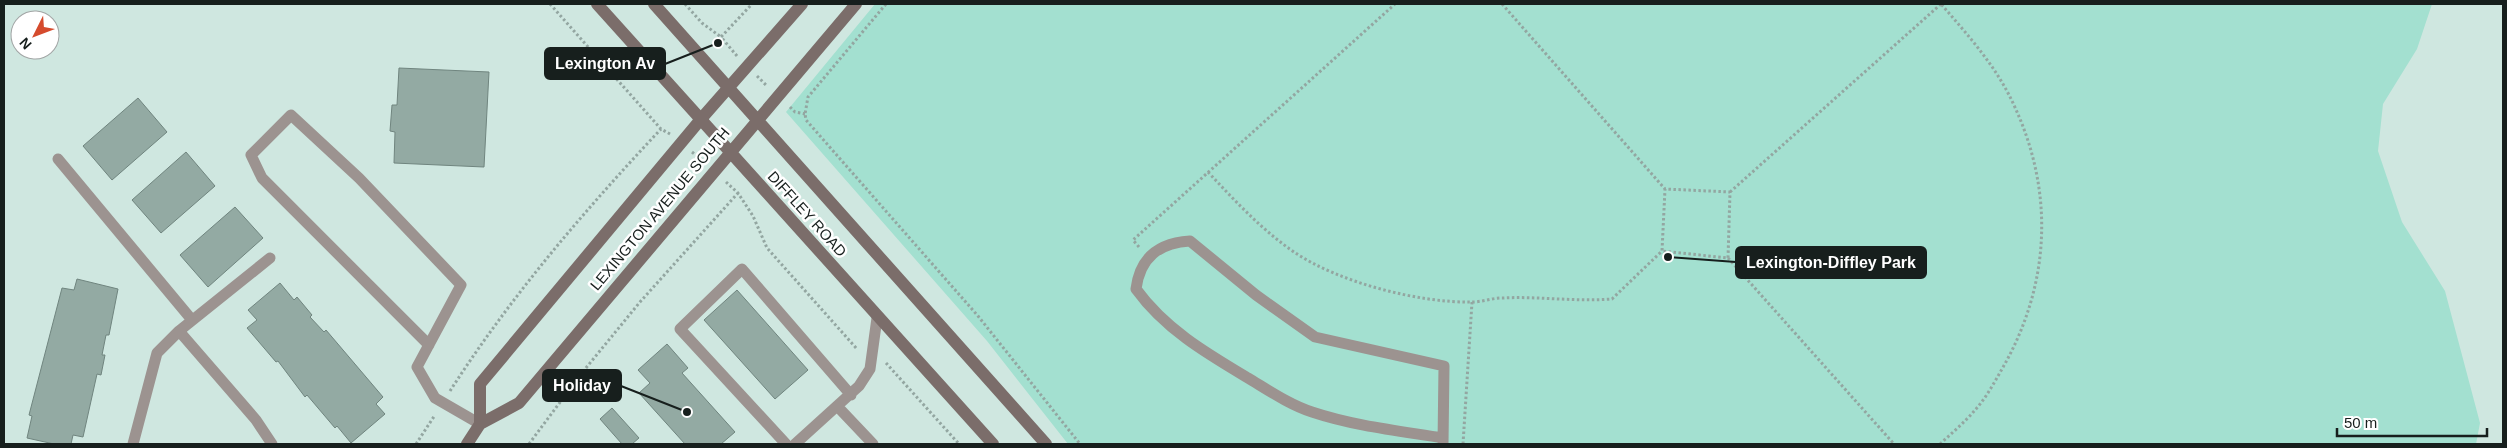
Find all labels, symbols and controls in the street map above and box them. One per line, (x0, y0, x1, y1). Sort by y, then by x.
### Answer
north arrow (10, 10, 60, 60)
text: N (16, 35, 35, 53)
callout: Lexington Av (545, 48, 665, 79)
text: Lexington Av (555, 55, 655, 72)
street label: LEXINGTON AVENUE SOUTH (587, 124, 733, 293)
street label: DIFFLEY ROAD (765, 168, 850, 260)
callout: Lexington-Diffley Park (1736, 247, 1926, 278)
text: Lexington-Diffley Park (1746, 254, 1916, 271)
callout: Holiday (543, 370, 621, 401)
text: Holiday (553, 377, 611, 394)
scale bar (2337, 406, 2487, 438)
text: 50 m (2344, 414, 2377, 431)

